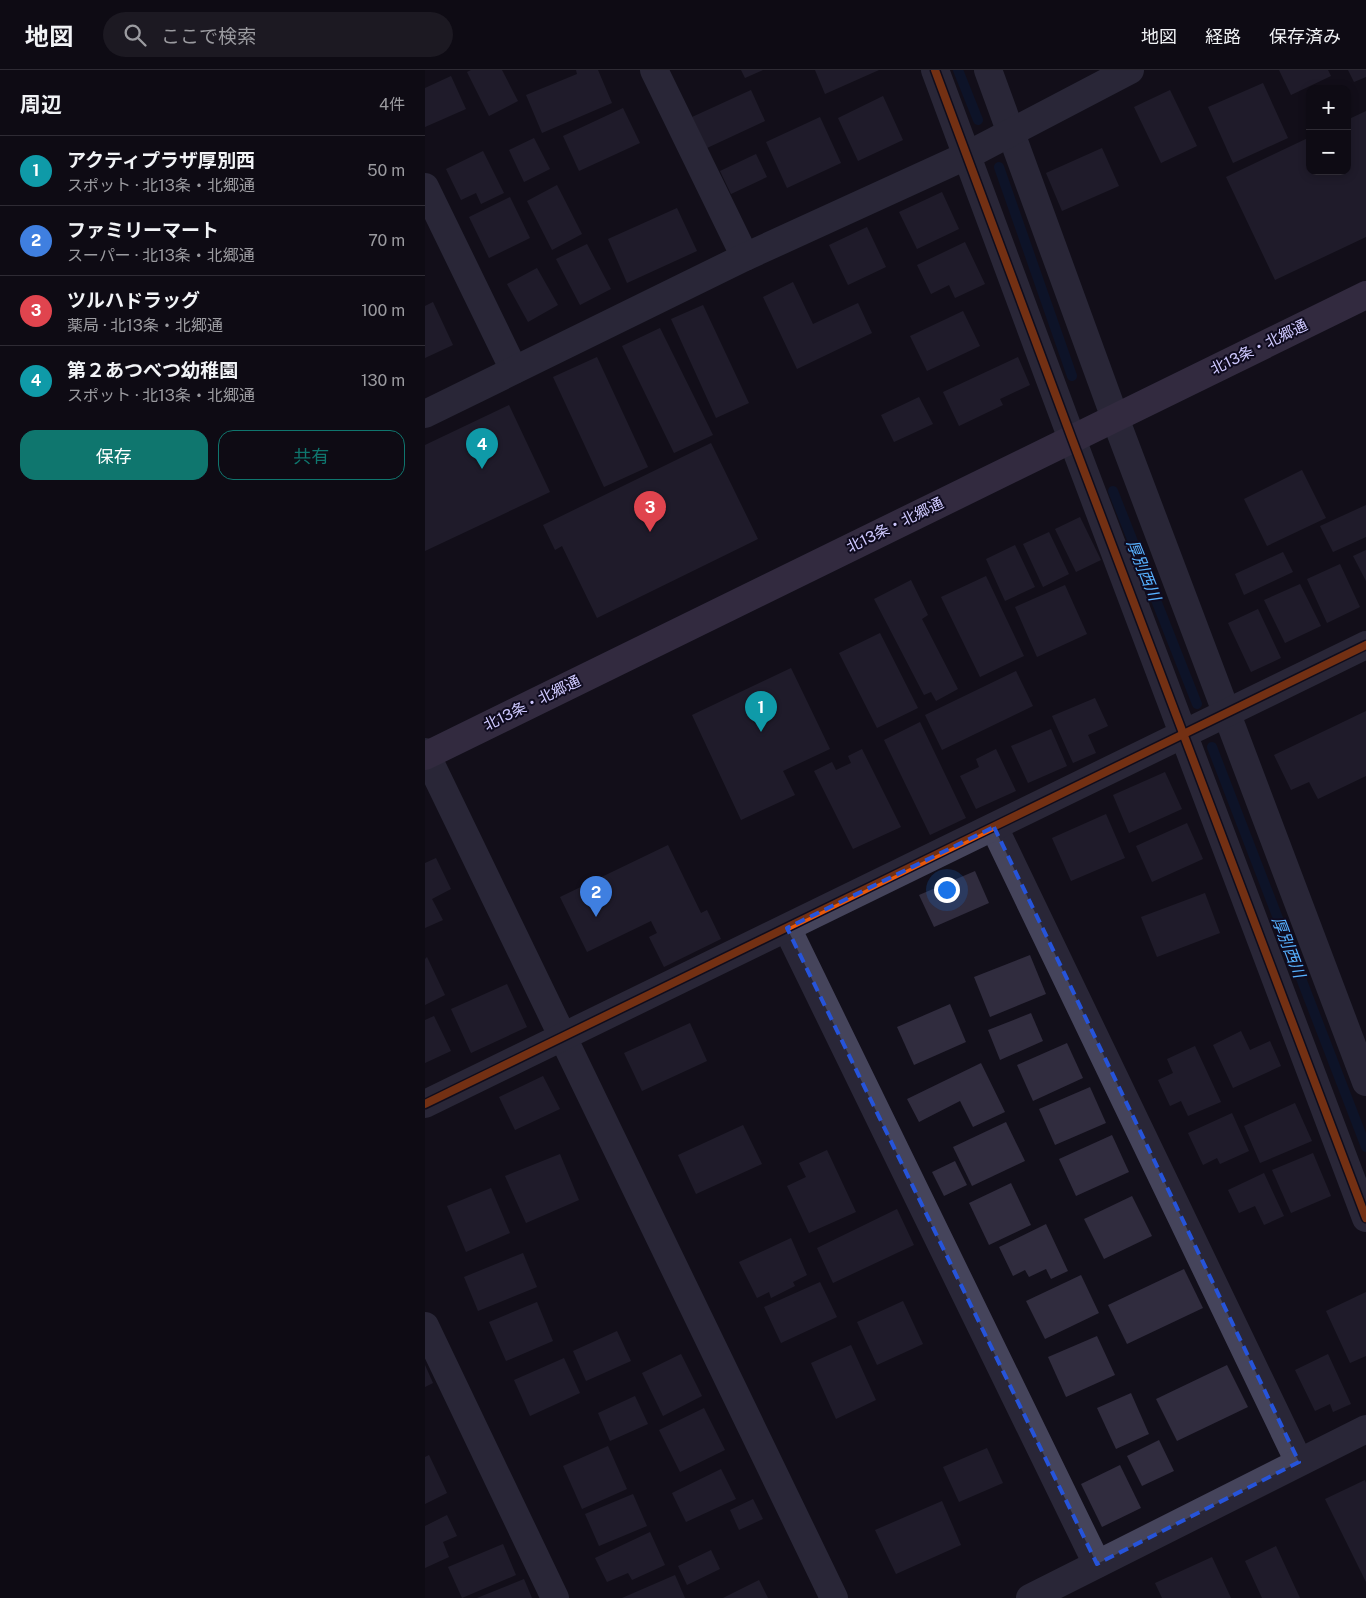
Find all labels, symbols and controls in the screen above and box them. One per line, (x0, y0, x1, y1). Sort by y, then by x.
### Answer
search box (103, 12, 453, 57)
icon: search (121, 21, 149, 49)
text: 地図 (25, 22, 73, 50)
text: ここで検索 (161, 25, 256, 47)
text: 地図 (1141, 26, 1177, 47)
text: 経路 (1205, 26, 1241, 47)
text: 保存済み (1269, 26, 1341, 47)
map controls (1306, 85, 1351, 175)
button: + (1306, 85, 1351, 130)
text: 周辺 (20, 92, 62, 117)
text: 4件 (379, 95, 405, 114)
button: − (1306, 130, 1351, 175)
text: アクティプラザ厚別西 (67, 149, 255, 171)
text: 1 (33, 161, 39, 180)
text: 50 m (367, 161, 405, 180)
text: スポット · 北13条・北郷通 (67, 176, 255, 195)
text: ファミリーマート (67, 219, 219, 241)
text: 2 (31, 231, 41, 250)
text: 70 m (368, 231, 405, 250)
text: スーパー · 北13条・北郷通 (67, 246, 255, 265)
text: ツルハドラッグ (67, 289, 200, 311)
text: 3 (31, 301, 41, 320)
text: 100 m (361, 301, 405, 320)
text: 薬局 · 北13条・北郷通 (67, 316, 223, 335)
street label: 北13条・北郷通 (1208, 316, 1310, 377)
text: 第２あつべつ幼稚園 (67, 359, 238, 381)
text: 4 (31, 371, 41, 390)
text: 130 m (361, 371, 405, 390)
text: スポット · 北13条・北郷通 (67, 386, 255, 405)
pin: 4 (466, 428, 498, 469)
button: 保存 (20, 430, 208, 480)
button: 共有 (218, 430, 405, 480)
pin: 3 (634, 491, 666, 532)
street label: 北13条・北郷通 (844, 494, 946, 555)
water label: 厚別西川 (1123, 537, 1165, 605)
street label: 北13条・北郷通 (481, 672, 583, 733)
pin: 1 (745, 691, 777, 732)
pin: 2 (580, 876, 612, 917)
your location (934, 877, 960, 903)
water label: 厚別西川 (1268, 914, 1310, 982)

